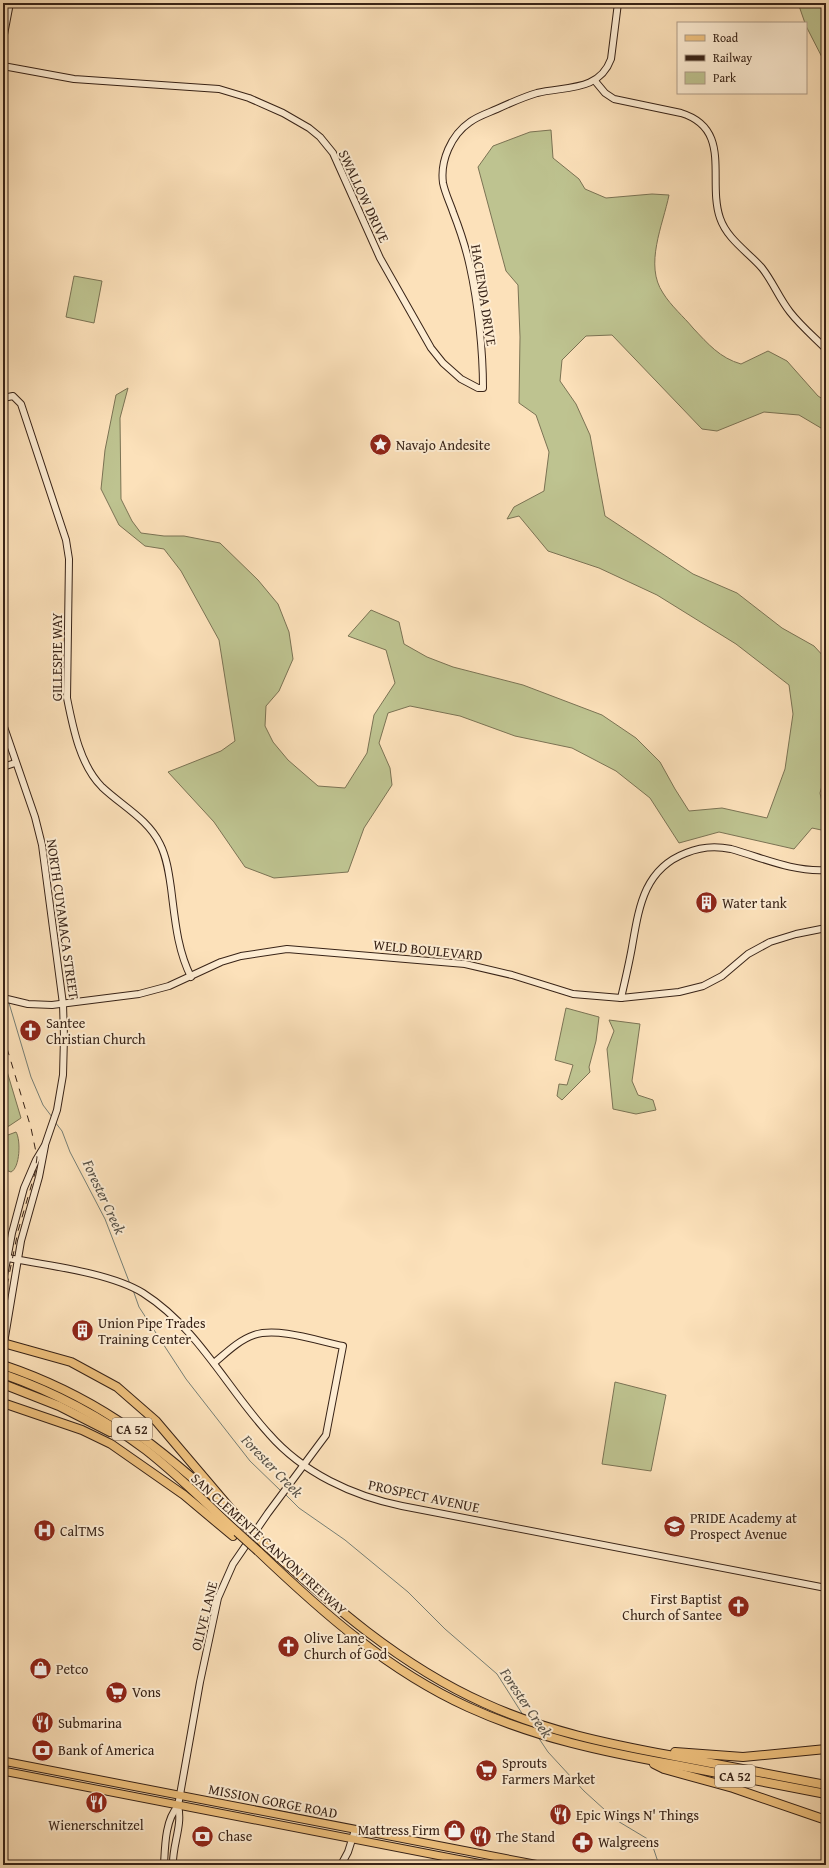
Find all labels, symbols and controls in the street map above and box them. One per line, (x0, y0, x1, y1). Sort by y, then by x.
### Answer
legend (677, 22, 807, 94)
text: Road (713, 29, 739, 46)
text: Railway (713, 49, 752, 66)
text: Park (713, 69, 737, 86)
street label: SWALLOW DRIVE (334, 146, 394, 246)
street label: HACIENDA DRIVE (466, 243, 502, 347)
place icon: Navajo Andesite (368, 432, 394, 458)
place label: Navajo Andesite (396, 435, 491, 455)
street label: GILLESPIE WAY (47, 612, 67, 701)
street label: NORTH CUYAMACA STREET (42, 838, 84, 1001)
building icon: Water tank (693, 890, 719, 916)
place label: Water tank (722, 893, 788, 913)
street label: WELD BOULEVARD (372, 934, 484, 966)
place label: Santee Christian Church (46, 1013, 146, 1049)
church icon: Santee Christian Church (18, 1018, 44, 1044)
water label: Forester Creek (78, 1155, 131, 1238)
place label: Union Pipe Trades Training Center (98, 1313, 205, 1349)
building icon: Union Pipe Trades Training Center (70, 1318, 96, 1344)
road number: CA 52 (112, 1418, 152, 1440)
water label: Forester Creek (236, 1429, 308, 1502)
street label: SAN CLEMENTE CANYON FREEWAY (187, 1468, 352, 1620)
street label: PROSPECT AVENUE (367, 1474, 481, 1518)
place label: PRIDE Academy at Prospect Avenue (690, 1508, 797, 1544)
school or university icon: PRIDE Academy at Prospect Avenue (661, 1513, 687, 1539)
hospital icon: CalTMS (31, 1518, 57, 1544)
place label: CalTMS (60, 1521, 104, 1541)
street label: OLIVE LANE (186, 1579, 222, 1653)
place label: First Baptist Church of Santee (622, 1589, 722, 1625)
church icon: First Baptist Church of Santee (725, 1594, 751, 1620)
place label: Olive Lane Church of God (304, 1628, 388, 1664)
church icon: Olive Lane Church of God (276, 1633, 302, 1659)
shop icon: Petco (28, 1656, 54, 1682)
place label: Petco (56, 1659, 88, 1679)
water label: Forester Creek (495, 1663, 558, 1742)
supermarket icon: Vons (104, 1679, 130, 1705)
place label: Vons (132, 1682, 161, 1702)
restaurant icon: Submarina (29, 1710, 55, 1736)
place label: Submarina (58, 1713, 122, 1733)
bank icon: Bank of America (29, 1737, 55, 1763)
place label: Bank of America (58, 1740, 155, 1760)
place label: Sprouts Farmers Market (502, 1753, 595, 1789)
supermarket icon: Sprouts Farmers Market (473, 1758, 499, 1784)
road number: CA 52 (715, 1765, 755, 1787)
street label: MISSION GORGE ROAD (207, 1779, 339, 1823)
restaurant icon: Wienerschnitzel (83, 1790, 109, 1816)
restaurant icon: Epic Wings N' Things (547, 1802, 573, 1828)
place label: Epic Wings N' Things (576, 1805, 699, 1825)
place label: Wienerschnitzel (48, 1815, 144, 1835)
shop icon: Mattress Firm (442, 1817, 468, 1843)
place label: Mattress Firm (358, 1820, 441, 1840)
bank icon: Chase (189, 1823, 215, 1849)
restaurant icon: The Stand (468, 1824, 494, 1850)
place label: Chase (218, 1826, 253, 1846)
place label: The Stand (496, 1827, 556, 1847)
pharmacy icon: Walgreens (570, 1829, 596, 1855)
place label: Walgreens (598, 1832, 659, 1852)

